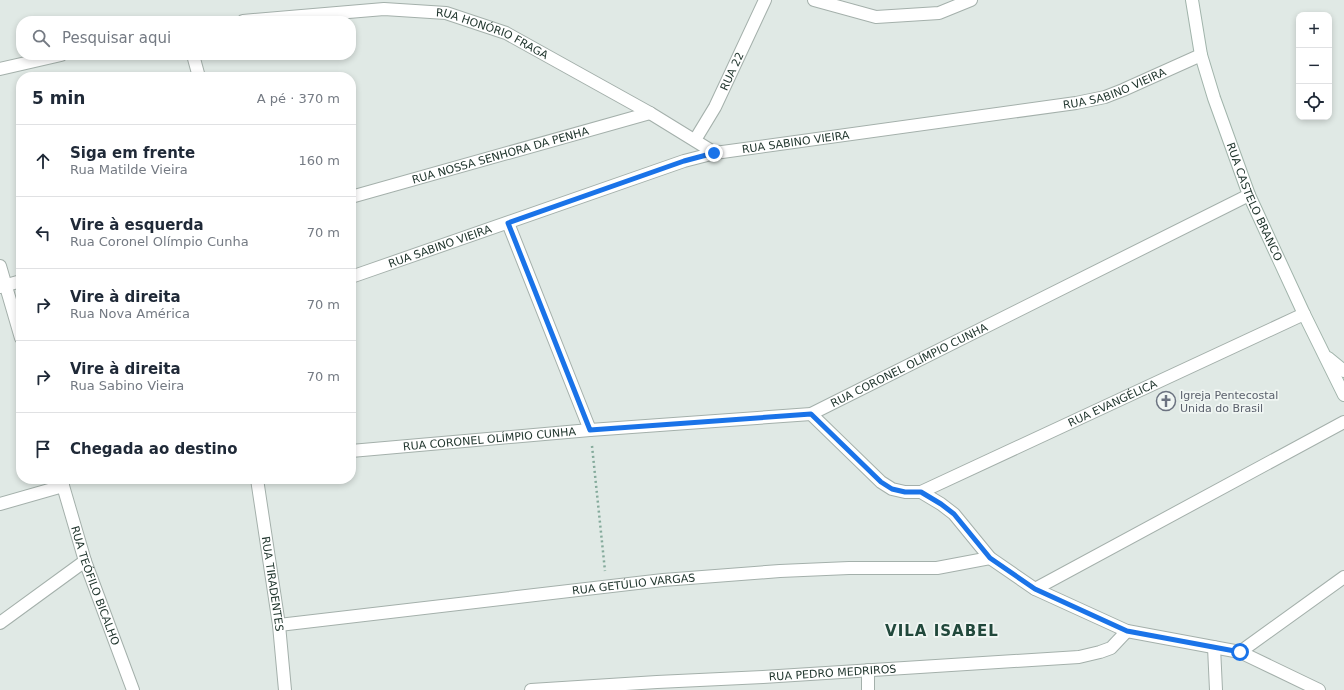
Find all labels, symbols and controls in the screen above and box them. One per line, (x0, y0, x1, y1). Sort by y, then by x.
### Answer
street label: RUA HONÓRIO FRAGA (436, 6, 551, 62)
map controls (1296, 12, 1332, 120)
button: + (1296, 12, 1332, 48)
search box (16, 16, 356, 60)
icon: search (30, 27, 52, 49)
text: Pesquisar aqui (62, 29, 171, 47)
button: − (1296, 48, 1332, 84)
street label: RUA 22 (718, 50, 747, 93)
street label: RUA SABINO VIEIRA (1062, 65, 1168, 112)
button: locate (1296, 84, 1332, 120)
text: 5 min (32, 88, 85, 108)
text: A pé · 370 m (257, 91, 340, 106)
street label: RUA NOSSA SENHORA DA PENHA (410, 124, 591, 187)
street label: RUA SABINO VIEIRA (741, 128, 851, 156)
street label: RUA CASTELO BRANCO (1224, 141, 1285, 264)
text: Siga em frente (70, 144, 195, 162)
route end (705, 144, 723, 162)
icon: ahead (32, 150, 54, 172)
text: 160 m (298, 153, 340, 168)
text: Rua Matilde Vieira (70, 162, 188, 177)
text: Vire à esquerda (70, 216, 204, 234)
icon: left (32, 222, 54, 244)
street label: RUA SABINO VIEIRA (387, 222, 494, 271)
text: 70 m (307, 225, 340, 240)
text: Rua Coronel Olímpio Cunha (70, 234, 249, 249)
text: Vire à direita (70, 288, 181, 306)
icon: right (32, 294, 54, 316)
text: 70 m (307, 297, 340, 312)
text: Rua Nova América (70, 306, 190, 321)
street label: RUA CORONEL OLÍMPIO CUNHA (829, 321, 990, 410)
text: Vire à direita (70, 360, 181, 378)
icon: right (32, 366, 54, 388)
text: 70 m (307, 369, 340, 384)
street label: RUA EVANGÉLICA (1066, 377, 1159, 430)
text: Rua Sabino Vieira (70, 378, 184, 393)
place label: Igreja Pentecostal Unida do Brasil (1180, 389, 1278, 415)
church icon: Igreja Pentecostal Unida do Brasil (1155, 390, 1177, 412)
street label: RUA CORONEL OLÍMPIO CUNHA (402, 425, 577, 453)
icon: arrive (32, 438, 54, 460)
text: Chegada ao destino (70, 440, 238, 458)
street label: RUA TEÓFILO BICALHO (68, 524, 122, 648)
street label: RUA TIRADENTES (259, 536, 286, 632)
street label: RUA GETÚLIO VARGAS (571, 572, 696, 598)
district label: VILA ISABEL (885, 622, 999, 640)
route start (1231, 643, 1249, 661)
street label: RUA PEDRO MEDRIROS (768, 663, 897, 684)

